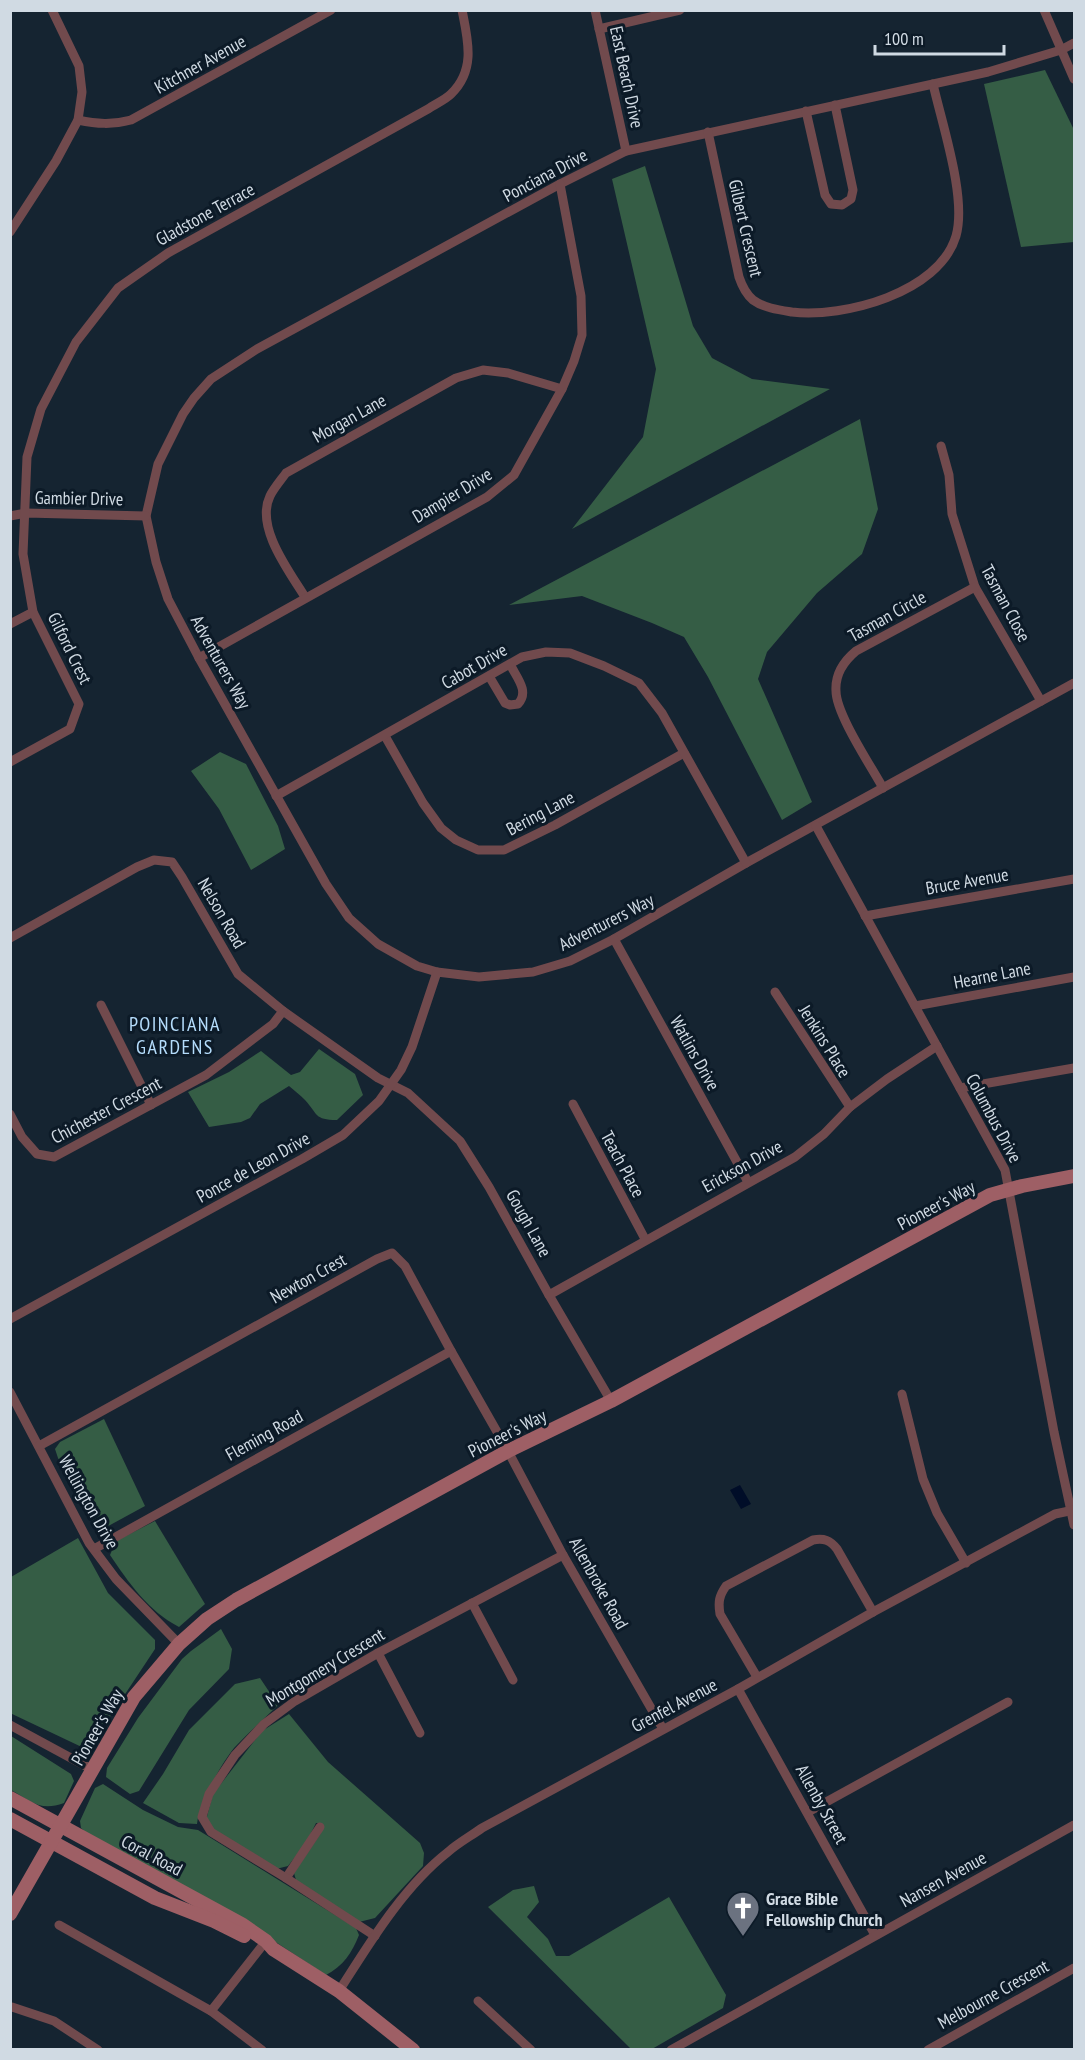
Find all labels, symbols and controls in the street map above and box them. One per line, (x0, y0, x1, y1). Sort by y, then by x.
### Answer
scale bar (875, 18, 1004, 56)
street label: East Beach Drive (605, 24, 649, 130)
text: 100 m (884, 27, 924, 50)
street label: Kitchner Avenue (150, 29, 250, 99)
street label: Ponciana Drive (499, 143, 591, 207)
street label: Gladstone Terrace (151, 177, 259, 251)
street label: Gilbert Crescent (724, 177, 768, 279)
street label: Morgan Lane (308, 388, 390, 448)
street label: Dampier Drive (408, 462, 496, 528)
street label: Gambier Drive (35, 486, 123, 510)
street label: Tasman Close (976, 560, 1036, 646)
street label: Tasman Circle (844, 585, 930, 647)
street label: Gilford Crest (43, 608, 97, 688)
street label: Adventurers Way (186, 611, 256, 713)
street label: Cabot Drive (437, 638, 511, 694)
street label: Bering Lane (502, 785, 578, 841)
street label: Bruce Avenue (924, 862, 1010, 900)
street label: Nelson Road (193, 874, 251, 952)
street label: Adventurers Way (555, 888, 658, 956)
street label: Hearne Lane (951, 956, 1033, 994)
street label: Jenkins Place (793, 1000, 856, 1082)
district label: POINCIANA GARDENS (129, 1011, 221, 1060)
street label: Watlins Drive (665, 1011, 725, 1095)
street label: Columbus Drive (961, 1070, 1027, 1166)
street label: Chichester Crescent (47, 1071, 165, 1149)
street label: Ponce de Leon Drive (192, 1126, 314, 1208)
street label: Teach Place (596, 1127, 650, 1201)
street label: Erickson Drive (698, 1135, 786, 1197)
street label: Pioneer's Way (893, 1175, 979, 1235)
street label: Gough Lane (501, 1185, 557, 1261)
street label: Newton Crest (266, 1248, 350, 1308)
street label: Pioneer's Way (464, 1403, 550, 1462)
street label: Fleming Road (221, 1404, 307, 1466)
street label: Wellington Drive (54, 1451, 124, 1553)
street label: Allenbroke Road (564, 1533, 634, 1633)
street label: Montgomery Crescent (261, 1622, 389, 1711)
street label: Grenfel Avenue (627, 1673, 721, 1737)
street label: Pioneer's Way (66, 1684, 128, 1769)
street label: Allenby Street (791, 1760, 853, 1848)
street label: Coral Road (117, 1829, 187, 1881)
street label: Nansen Avenue (896, 1846, 990, 1912)
place label: Grace Bible Fellowship Church (766, 1887, 883, 1931)
church icon: Grace Bible Fellowship Church (725, 1890, 761, 1937)
street label: Melbourne Crescent (933, 1954, 1053, 2034)

